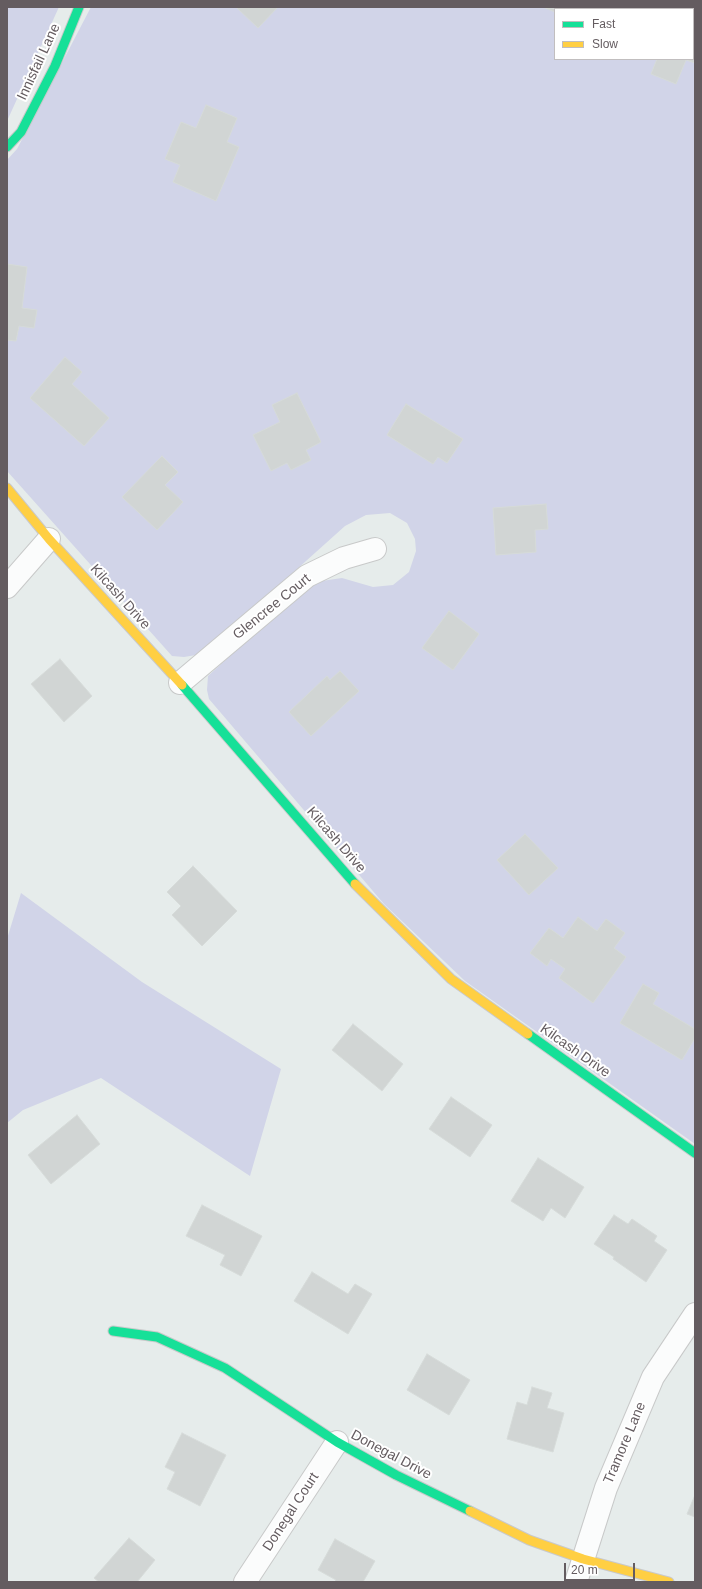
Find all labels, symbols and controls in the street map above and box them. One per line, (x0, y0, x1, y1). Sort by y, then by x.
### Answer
legend (554, 8, 694, 60)
text: Fast (592, 17, 615, 31)
street label: Innisfail Lane (14, 21, 64, 103)
text: Slow (592, 37, 618, 51)
street label: Kilcash Drive (86, 561, 154, 633)
street label: Glencree Court (230, 571, 314, 643)
street label: Kilcash Drive (303, 804, 369, 876)
street label: Kilcash Drive (537, 1021, 613, 1081)
street label: Tramore Lane (600, 1399, 650, 1487)
street label: Donegal Drive (348, 1427, 434, 1483)
street label: Donegal Court (259, 1470, 323, 1554)
scale bar (566, 1555, 637, 1581)
text: 20 m (571, 1563, 598, 1577)

